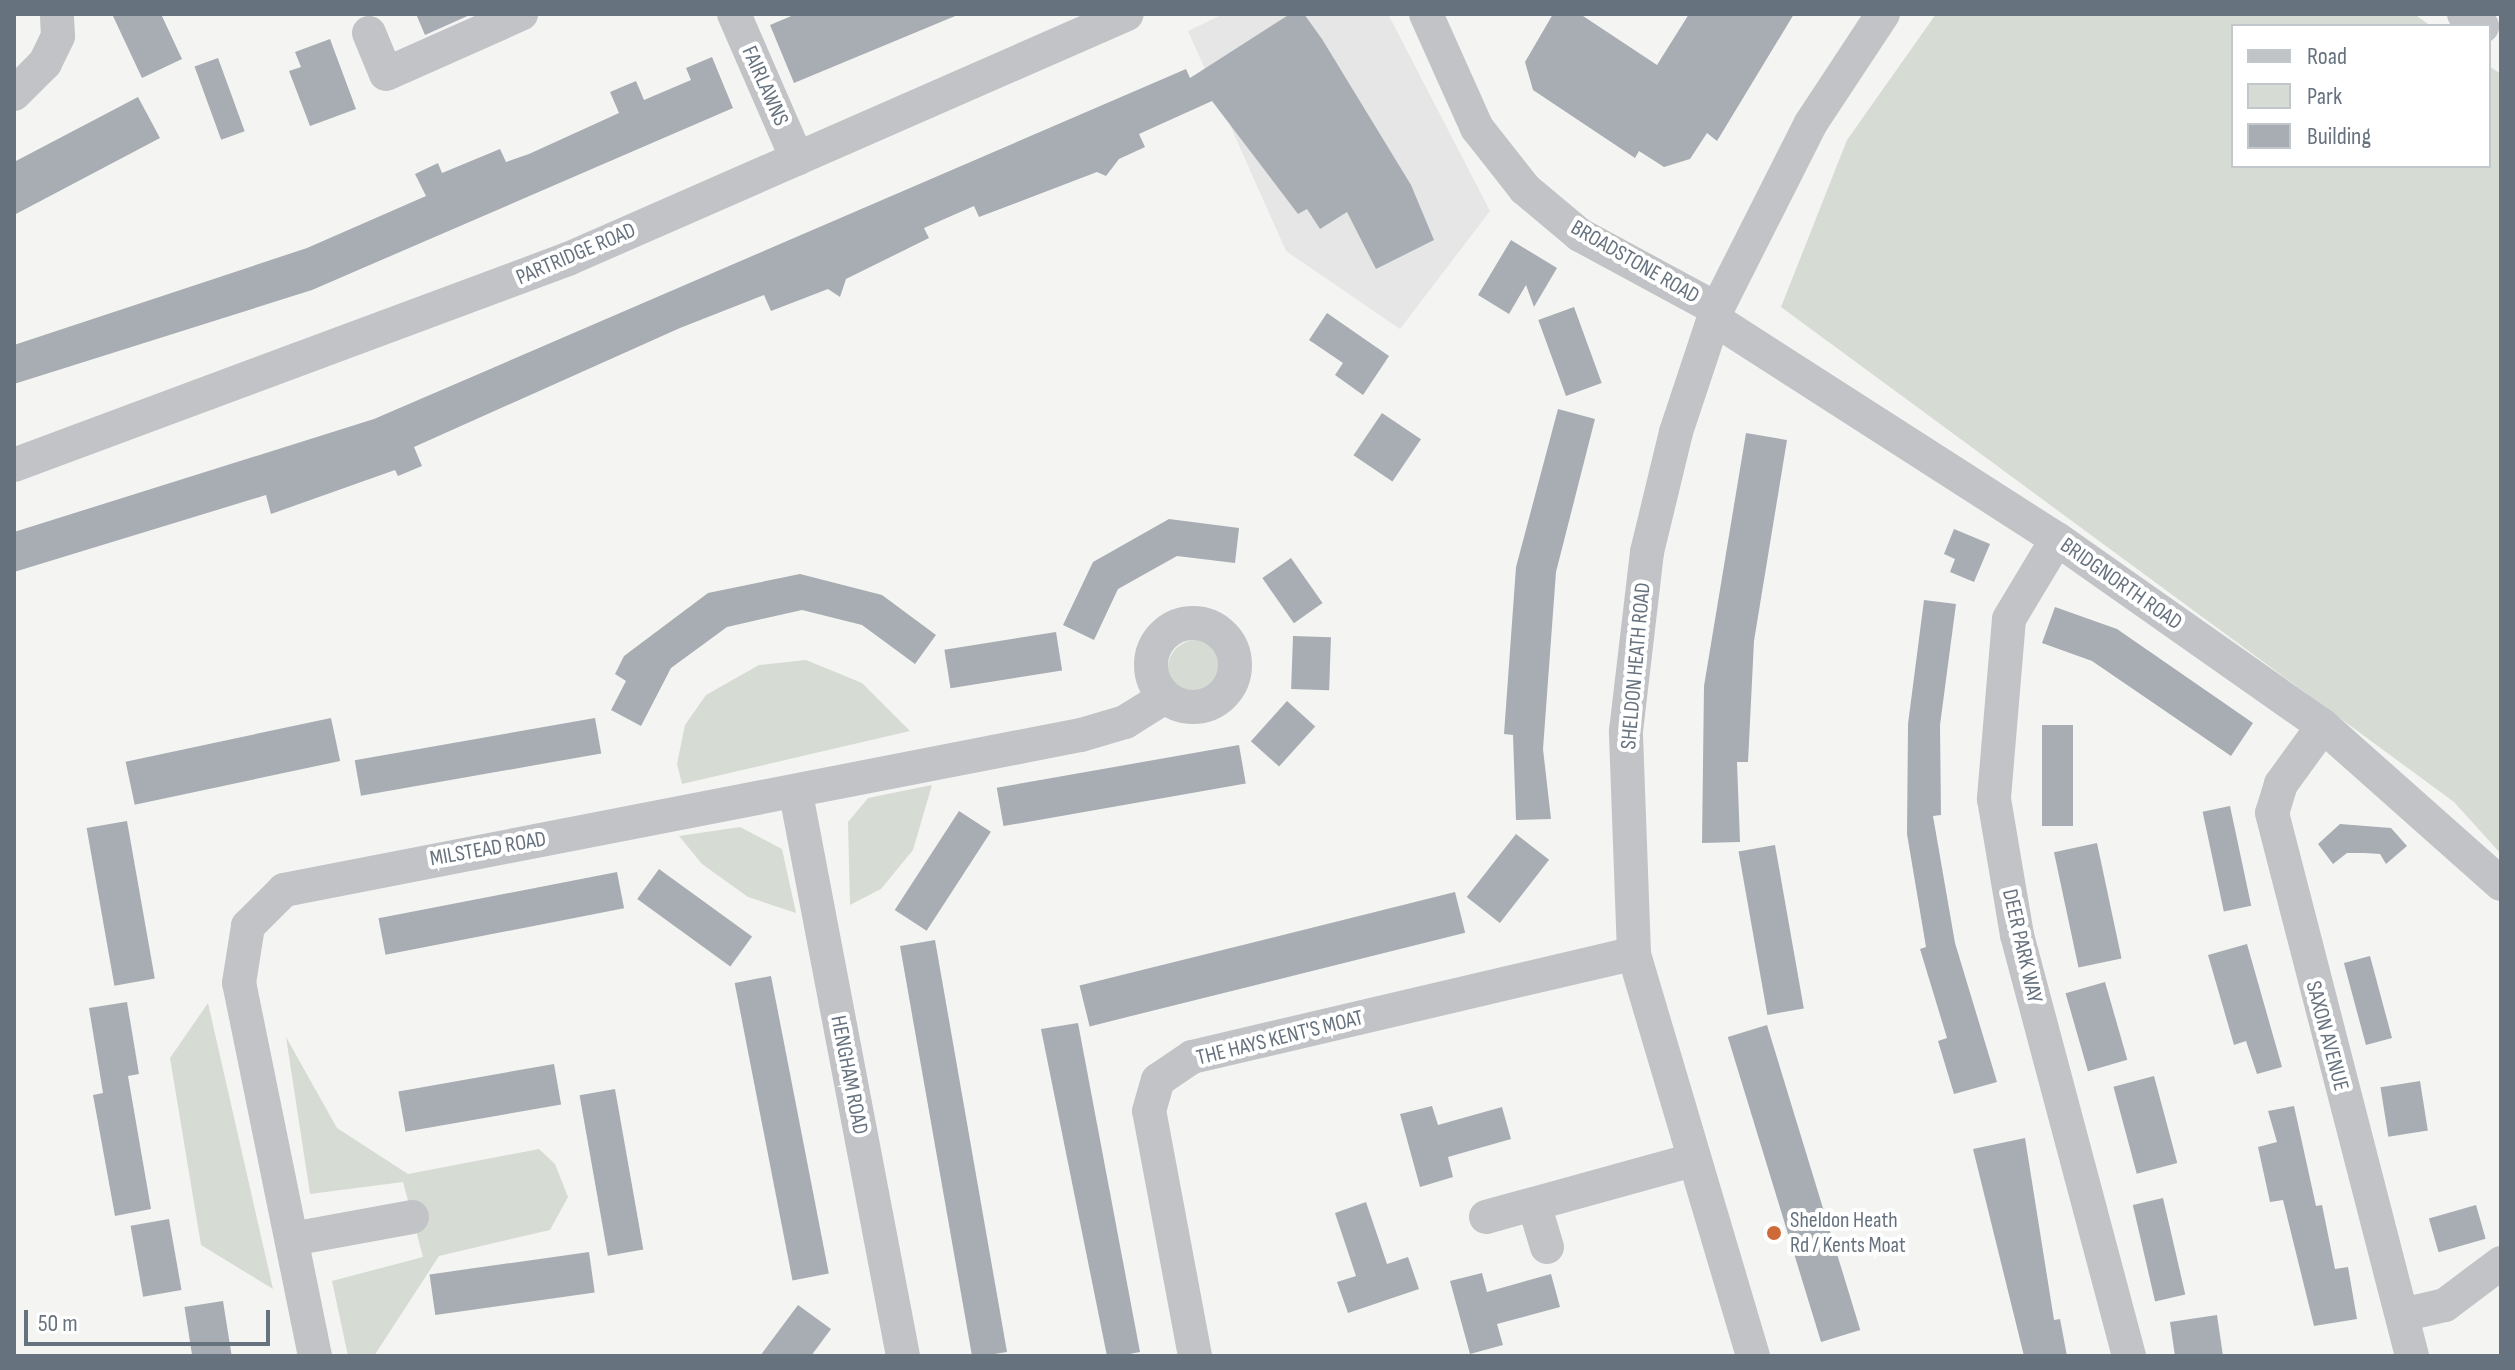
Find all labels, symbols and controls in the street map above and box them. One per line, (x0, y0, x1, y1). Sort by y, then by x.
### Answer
legend (2231, 24, 2491, 168)
street label: FAIRLAWNS (736, 42, 794, 130)
text: Road (2307, 42, 2347, 71)
text: Park (2307, 82, 2342, 111)
text: Building (2307, 122, 2371, 151)
street label: BROADSTONE ROAD (1566, 215, 1704, 309)
street label: PARTRIDGE ROAD (512, 217, 640, 291)
street label: BRIDGNORTH ROAD (2055, 532, 2187, 636)
street label: SHELDON HEATH ROAD (1616, 581, 1656, 751)
street label: MILSTEAD ROAD (428, 826, 548, 872)
street label: DEER PARK WAY (1996, 887, 2048, 1005)
street label: SAXON AVENUE (2300, 978, 2354, 1094)
street label: THE HAYS KENT'S MOAT (1194, 1005, 1366, 1071)
street label: HENGHAM ROAD (825, 1013, 873, 1137)
place label: Sheldon Heath Rd / Kents Moat (1790, 1207, 1906, 1258)
marker: Sheldon Heath Rd / Kents Moat (1765, 1224, 1783, 1242)
scale bar (28, 1294, 274, 1344)
text: 50 m (38, 1309, 78, 1338)

